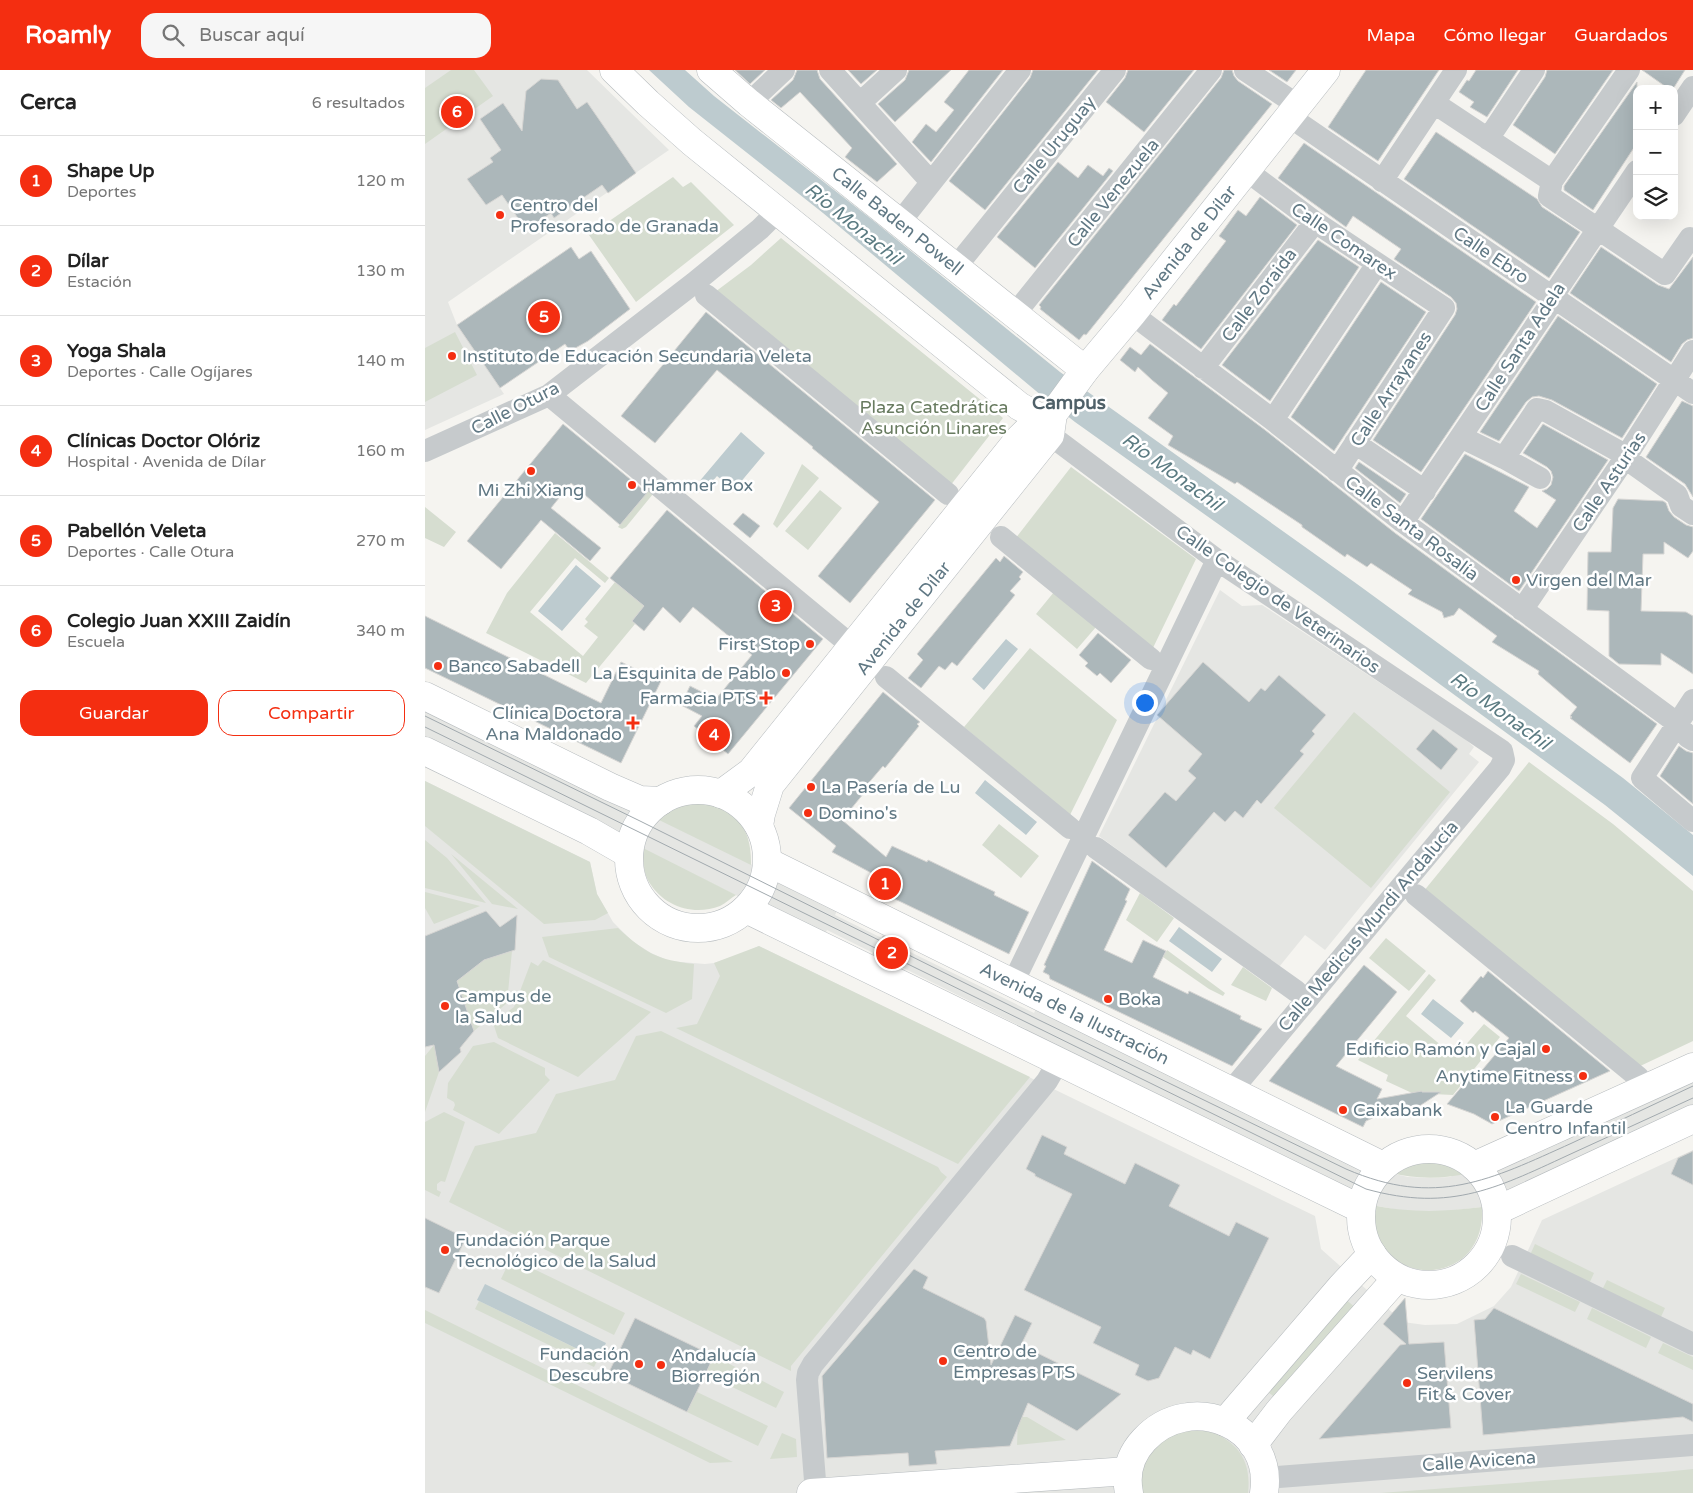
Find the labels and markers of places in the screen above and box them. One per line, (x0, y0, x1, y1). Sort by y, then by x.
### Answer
pin: 6 (441, 93, 473, 131)
place label: Centro del Profesorado de Granada (510, 194, 719, 237)
marker: Centro del Profesorado de Granada (494, 209, 506, 221)
pin: 5 (528, 298, 560, 336)
place label: Instituto de Educación Secundaria Veleta (462, 345, 812, 367)
marker: Instituto de Educación Secundaria Veleta (446, 350, 458, 362)
marker: Mi Zhi Xiang (525, 465, 537, 477)
place label: Hammer Box (642, 474, 753, 496)
place label: Mi Zhi Xiang (478, 479, 584, 501)
marker: Hammer Box (626, 479, 638, 491)
place label: Virgen del Mar (1526, 569, 1652, 591)
marker: Virgen del Mar (1510, 574, 1522, 586)
pin: 3 (760, 587, 792, 625)
place label: First Stop (718, 633, 800, 655)
marker: First Stop (804, 638, 816, 650)
place label: Banco Sabadell (448, 655, 580, 677)
marker: Banco Sabadell (432, 660, 444, 672)
place label: La Esquinita de Pablo (592, 662, 776, 684)
marker: La Esquinita de Pablo (780, 667, 792, 679)
place label: Farmacia PTS (640, 687, 756, 709)
marker: Farmacia PTS (760, 692, 772, 704)
place label: Clínica Doctora Ana Maldonado (485, 702, 622, 745)
marker: Clínica Doctora Ana Maldonado (626, 716, 640, 730)
pin: 4 (698, 716, 730, 754)
place label: La Pasería de Lu (821, 776, 960, 798)
marker: La Pasería de Lu (805, 781, 817, 793)
place label: Domino's (818, 802, 897, 824)
marker: Domino's (802, 807, 814, 819)
pin: 1 (869, 865, 901, 903)
pin: 2 (876, 934, 908, 972)
place label: Campus de la Salud (455, 985, 551, 1028)
place label: Boka (1118, 988, 1161, 1010)
marker: Boka (1102, 993, 1114, 1005)
marker: Campus de la Salud (439, 1000, 451, 1012)
place label: Edificio Ramón y Cajal (1346, 1038, 1536, 1060)
marker: Edificio Ramón y Cajal (1540, 1043, 1552, 1055)
place label: Anytime Fitness (1436, 1065, 1573, 1087)
marker: Anytime Fitness (1577, 1070, 1589, 1082)
place label: La Guarde Centro Infantil (1505, 1096, 1626, 1139)
place label: Caixabank (1353, 1099, 1442, 1121)
marker: Caixabank (1337, 1104, 1349, 1116)
marker: La Guarde Centro Infantil (1489, 1111, 1501, 1123)
place label: Fundación Parque Tecnológico de la Salud (455, 1229, 656, 1272)
marker: Fundación Parque Tecnológico de la Salud (439, 1244, 451, 1256)
place label: Centro de Empresas PTS (953, 1340, 1075, 1383)
place label: Fundación Descubre (539, 1343, 629, 1386)
place label: Andalucía Biorregión (671, 1344, 760, 1387)
marker: Centro de Empresas PTS (937, 1355, 949, 1367)
marker: Fundación Descubre (633, 1358, 645, 1370)
marker: Andalucía Biorregión (655, 1359, 667, 1371)
place label: Servilens Fit & Cover (1417, 1362, 1511, 1405)
marker: Servilens Fit & Cover (1401, 1377, 1413, 1389)

